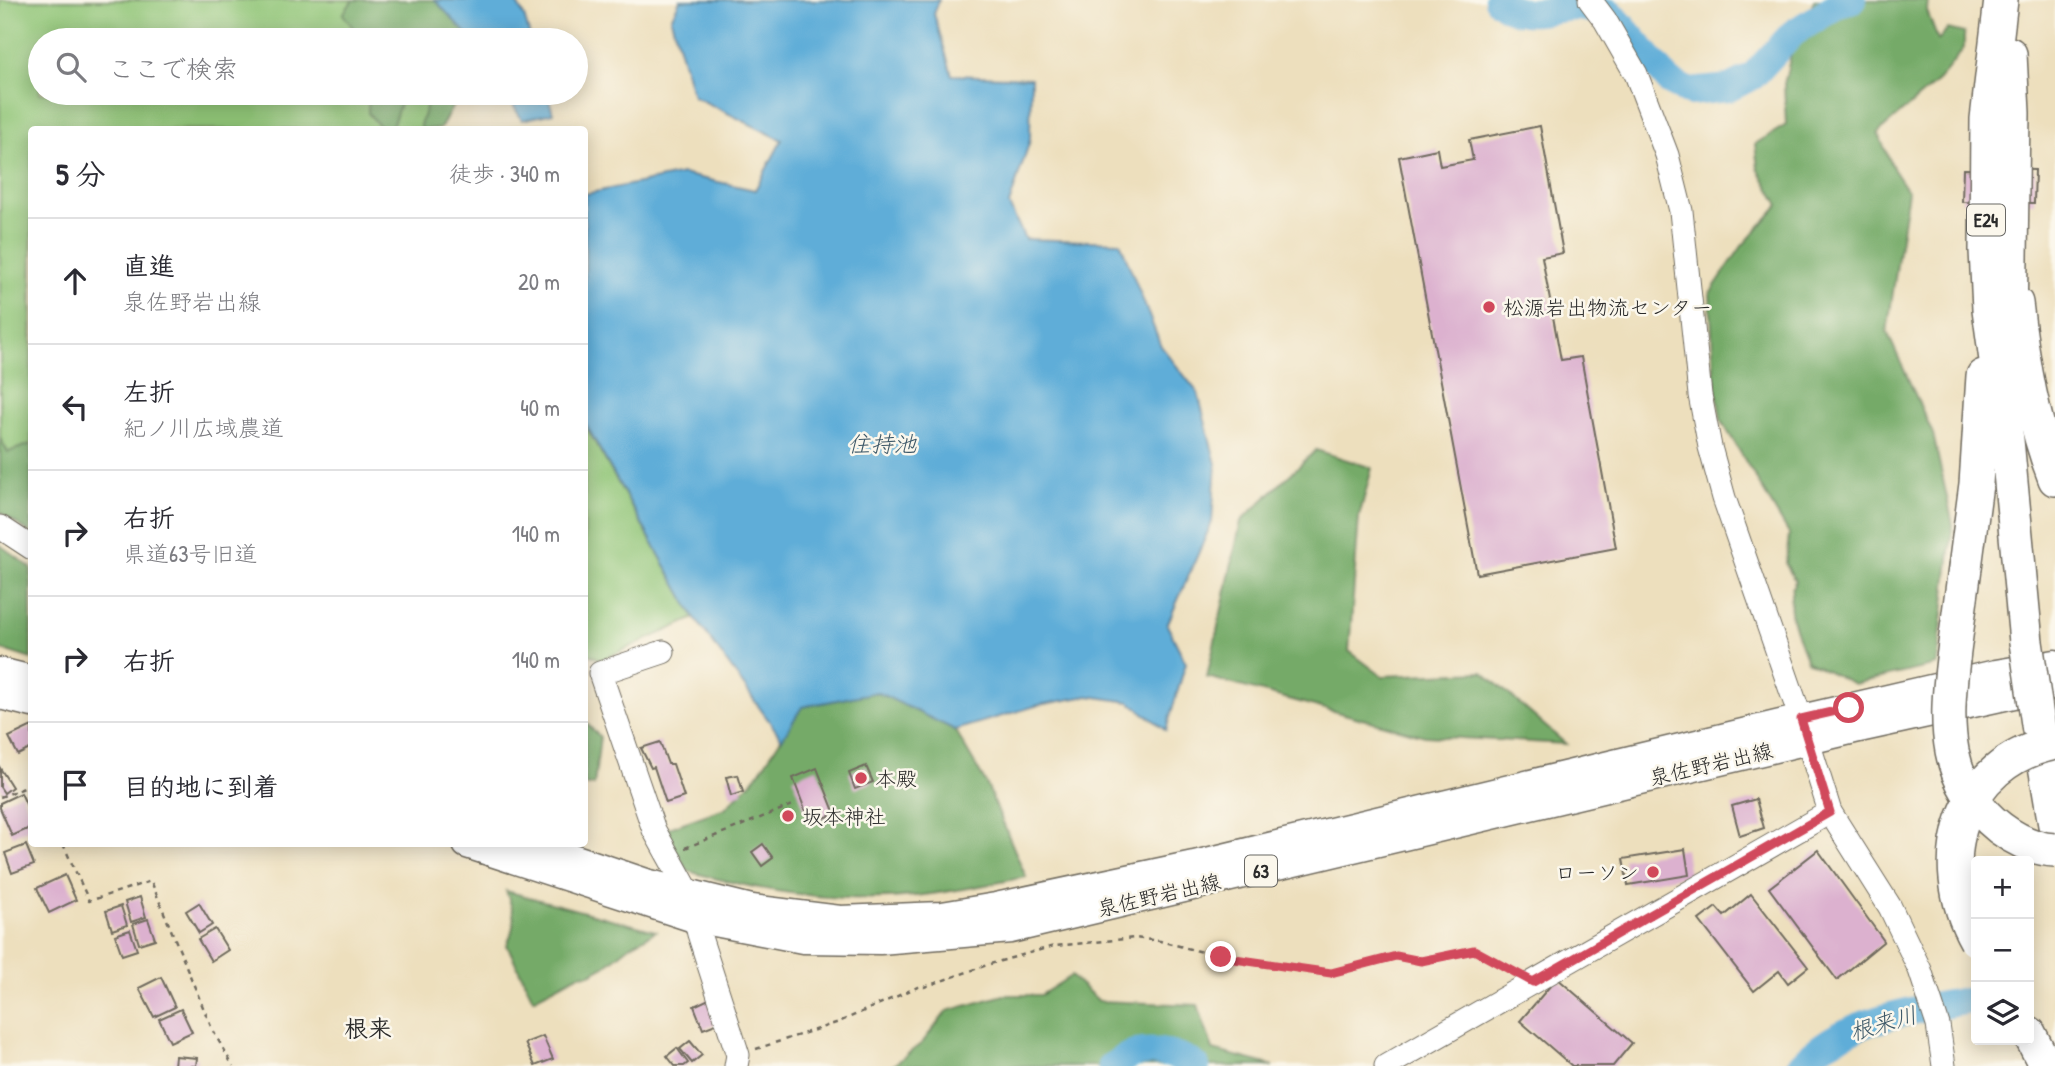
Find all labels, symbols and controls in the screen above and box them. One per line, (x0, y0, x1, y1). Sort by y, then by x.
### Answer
search box (28, 28, 588, 105)
icon: search (52, 48, 90, 86)
text: ここで検索 (108, 51, 238, 86)
text: 5 分 (56, 154, 106, 194)
text: 徒歩 · 340 m (449, 158, 560, 189)
road number: E24 (1967, 204, 2005, 235)
text: 直進 (123, 248, 175, 283)
icon: ahead (56, 262, 94, 300)
text: 20 m (518, 266, 560, 297)
text: 泉佐野岩出線 (123, 286, 261, 317)
place label: 松源岩出物流センター (1503, 293, 1712, 322)
marker: 松源岩出物流センター (1481, 299, 1497, 315)
text: 左折 (123, 374, 175, 409)
icon: left (56, 388, 94, 426)
text: 40 m (520, 392, 560, 423)
text: 紀ノ川広域農道 (123, 412, 284, 443)
water label: 住持池 (848, 428, 918, 459)
text: 右折 (123, 500, 175, 535)
icon: right (56, 514, 94, 552)
text: 140 m (512, 518, 560, 549)
text: 県道63号旧道 (123, 538, 257, 569)
icon: right (56, 640, 94, 678)
text: 右折 (123, 643, 175, 678)
text: 140 m (512, 644, 560, 675)
route start (1833, 692, 1864, 723)
street label: 泉佐野岩出線 (1646, 736, 1776, 792)
place label: 本殿 (875, 764, 917, 793)
icon: arrive (56, 766, 94, 804)
text: 目的地に到着 (123, 769, 279, 804)
marker: 本殿 (853, 770, 869, 786)
place label: 坂本神社 (802, 802, 886, 831)
marker: 坂本神社 (780, 808, 796, 824)
road number: 63 (1245, 856, 1277, 886)
map controls (1971, 856, 2034, 1045)
button: + (1971, 856, 2034, 919)
place label: ローソン (1555, 858, 1639, 887)
marker: ローソン (1645, 864, 1661, 880)
street label: 泉佐野岩出線 (1094, 867, 1224, 923)
button: − (1971, 919, 2034, 982)
route end (1205, 941, 1236, 972)
button: layers (1971, 982, 2034, 1045)
water label: 根来川 (1846, 999, 1920, 1047)
district label: 根来 (344, 1012, 392, 1044)

